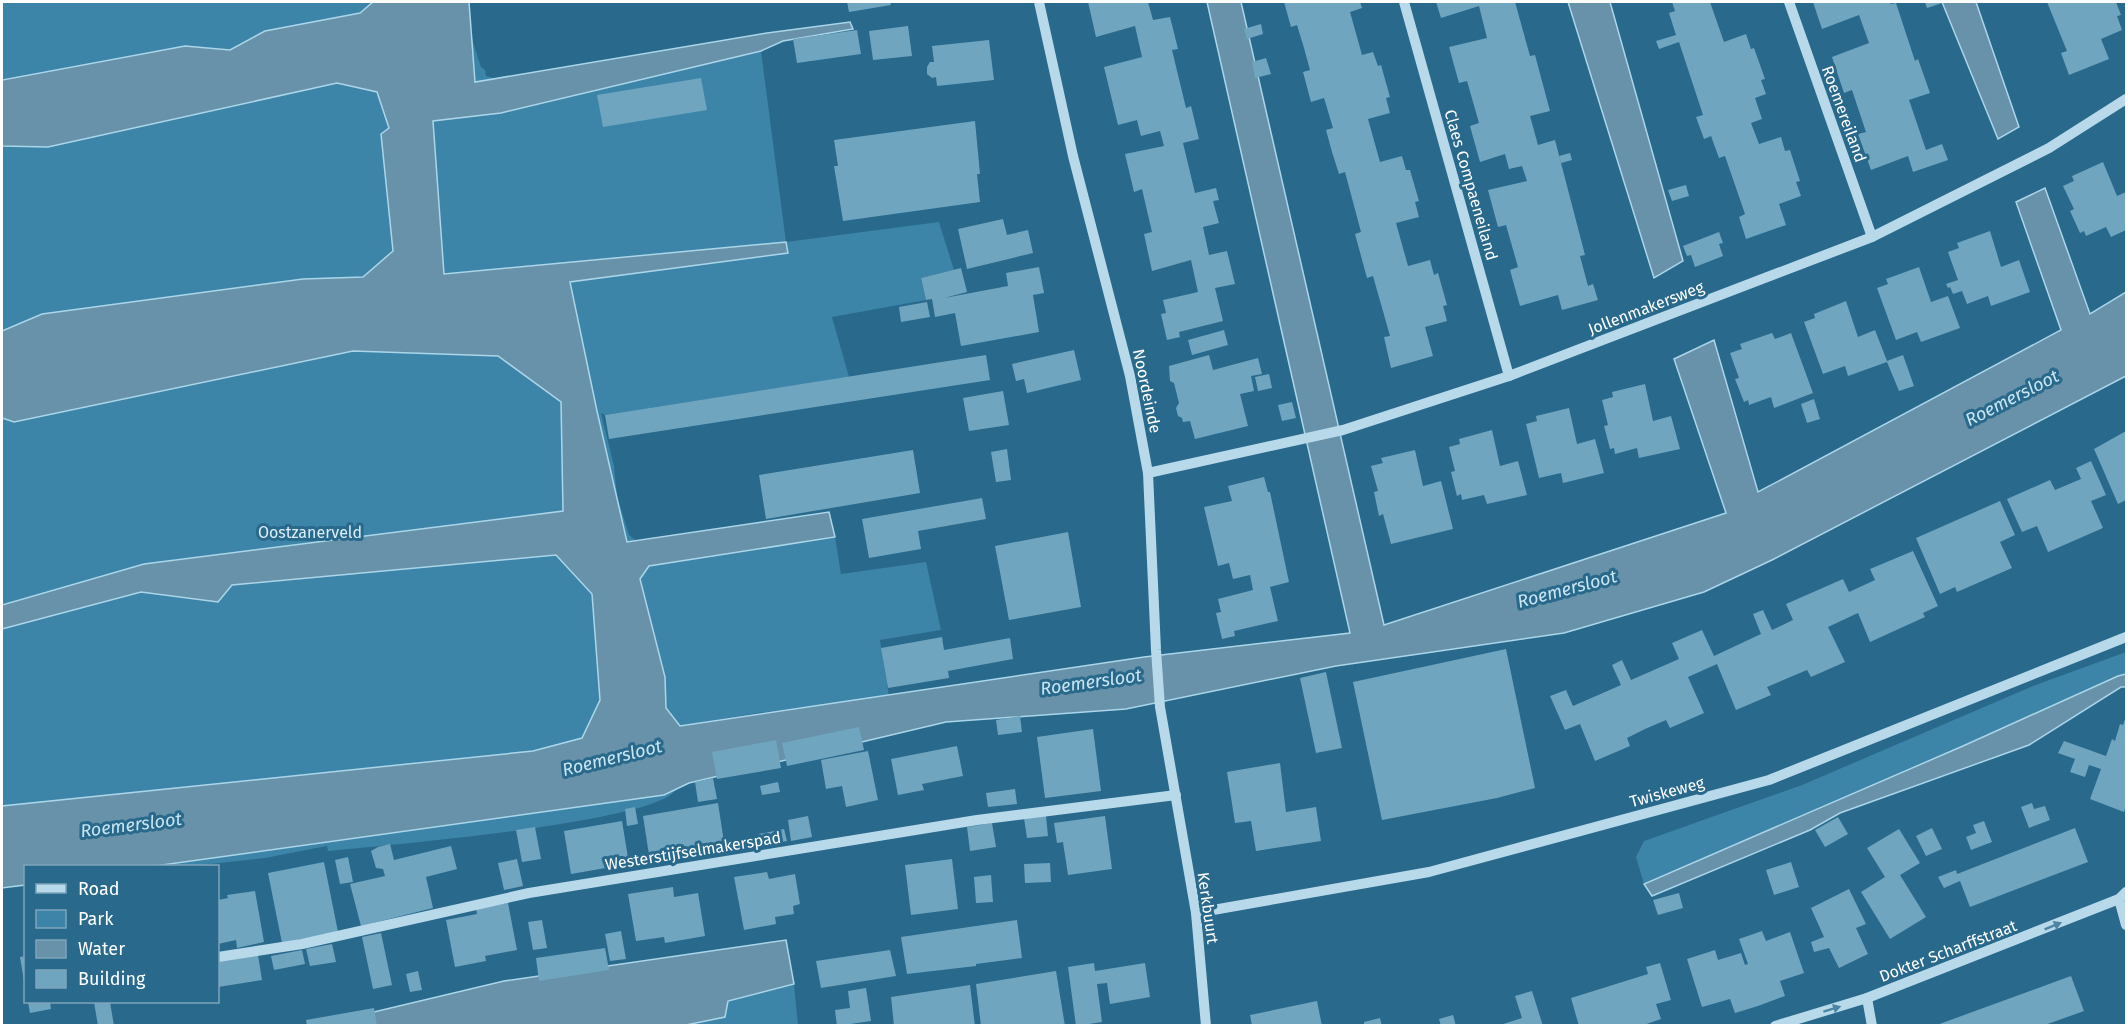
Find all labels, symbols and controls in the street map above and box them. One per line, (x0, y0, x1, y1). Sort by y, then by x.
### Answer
street label: Roemereiland (1818, 63, 1870, 165)
street label: Claes Compaeneiland (1440, 107, 1502, 263)
street label: Jollenmakersweg (1585, 277, 1707, 339)
street label: Noordeinde (1129, 347, 1165, 435)
water label: Roemersloot (1962, 365, 2063, 431)
park label: Oostzanerveld (258, 523, 362, 542)
water label: Roemersloot (1515, 565, 1620, 613)
water label: Roemersloot (1039, 664, 1144, 700)
water label: Roemersloot (560, 735, 665, 781)
street label: Twiskeweg (1628, 773, 1707, 811)
water label: Roemersloot (79, 808, 184, 842)
street label: Westerstijfselmakerspad (604, 828, 782, 874)
legend (24, 865, 219, 1003)
street label: Kerkbuurt (1194, 871, 1222, 945)
text: Road (78, 878, 120, 900)
text: Park (78, 908, 114, 930)
street label: Dokter Scharffstraat (1877, 916, 2020, 986)
one-way arrow (2045, 921, 2063, 931)
text: Water (78, 938, 125, 960)
text: Building (78, 968, 146, 990)
one-way arrow (1823, 1004, 1841, 1013)

